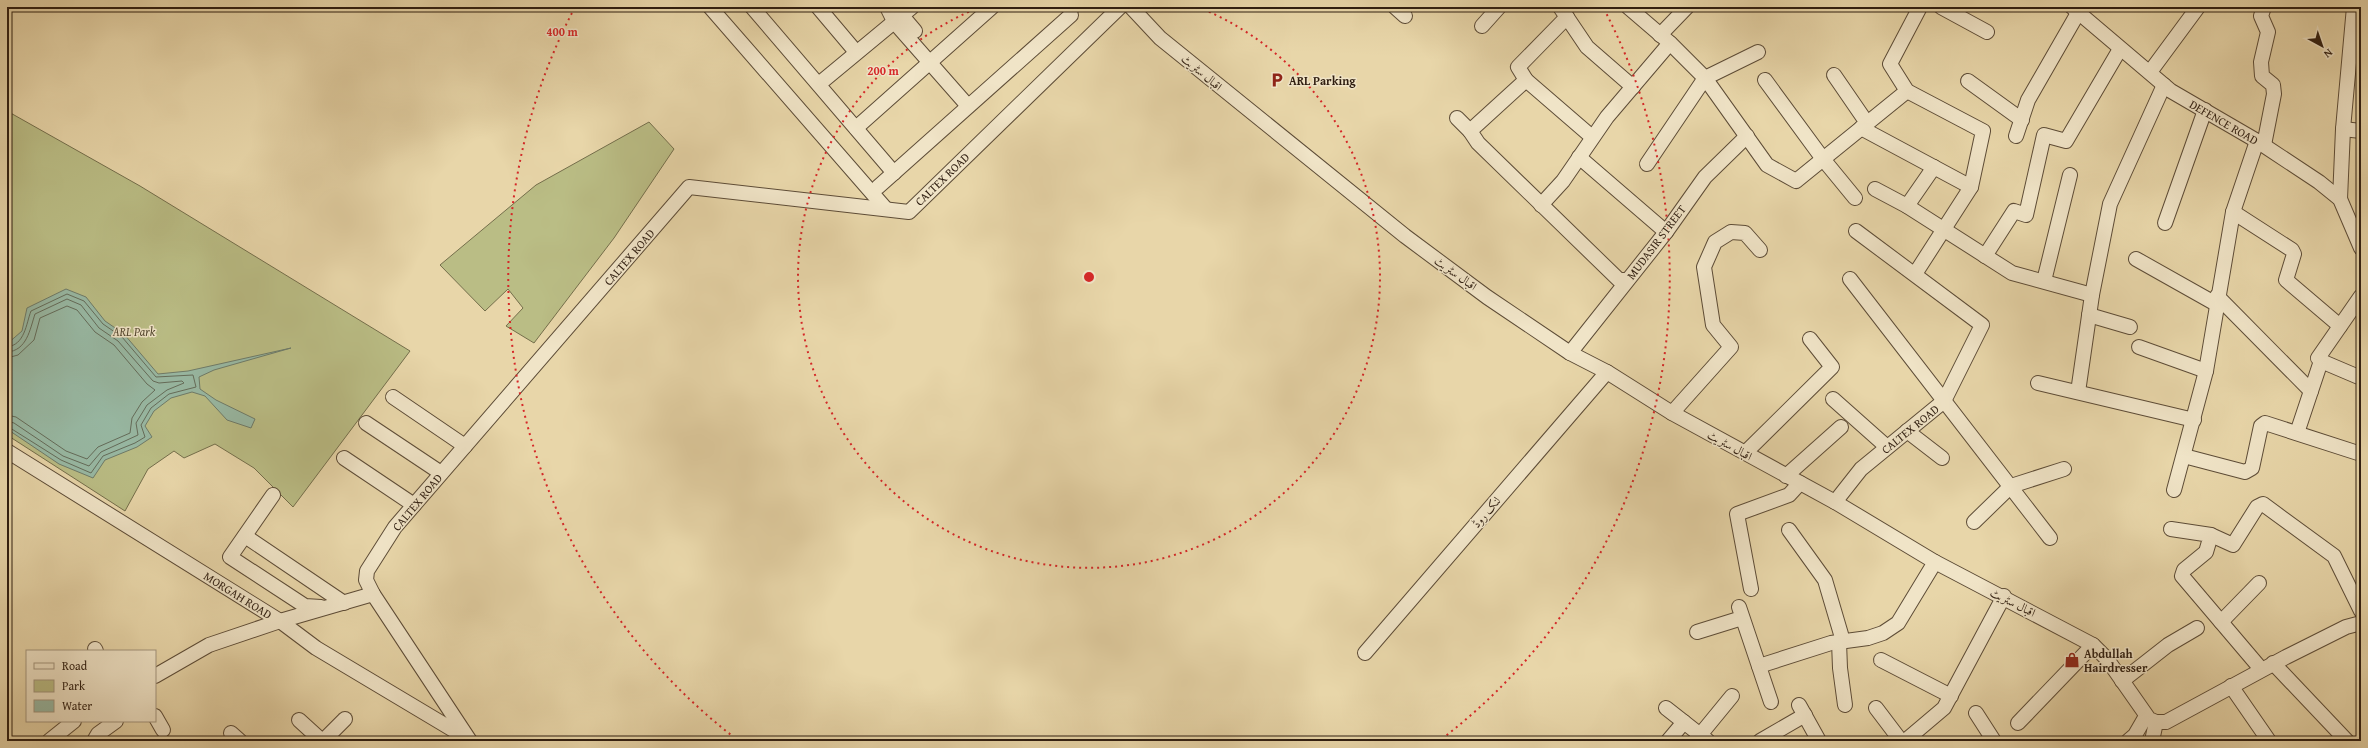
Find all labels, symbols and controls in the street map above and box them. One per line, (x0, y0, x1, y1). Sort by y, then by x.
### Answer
text: 400 m (546, 23, 579, 40)
north arrow (2302, 26, 2342, 66)
text: N (2320, 45, 2336, 63)
street label: اقبال سٹریٹ (1178, 50, 1226, 94)
text: 200 m (867, 62, 900, 79)
parking icon: ARL Parking (1268, 71, 1286, 89)
place label: ARL Parking (1289, 72, 1356, 89)
street label: DEFENCE ROAD (2187, 95, 2261, 149)
street label: CALTEX ROAD (911, 149, 973, 209)
street label: MUDASIR STREET (1622, 201, 1690, 283)
street label: CALTEX ROAD (600, 225, 658, 289)
street label: اقبال سٹریٹ (1431, 252, 1481, 294)
centre of rings (1082, 270, 1096, 284)
park label: ARL Park (112, 323, 156, 340)
street label: CALTEX ROAD (1878, 400, 1942, 458)
street label: اقبال سٹریٹ (1704, 426, 1756, 464)
street label: CALTEX ROAD (388, 470, 446, 534)
street label: لنک روڈ (1468, 493, 1504, 531)
street label: MORGAH ROAD (201, 567, 275, 623)
street label: اقبال سٹریٹ (1987, 583, 2039, 621)
place label: Abdullah Hairdresser (2084, 645, 2148, 676)
legend (26, 650, 156, 722)
shop icon: Abdullah Hairdresser (2063, 651, 2081, 669)
text: Road (62, 657, 88, 674)
text: Park (62, 677, 86, 694)
text: Water (62, 697, 92, 714)

